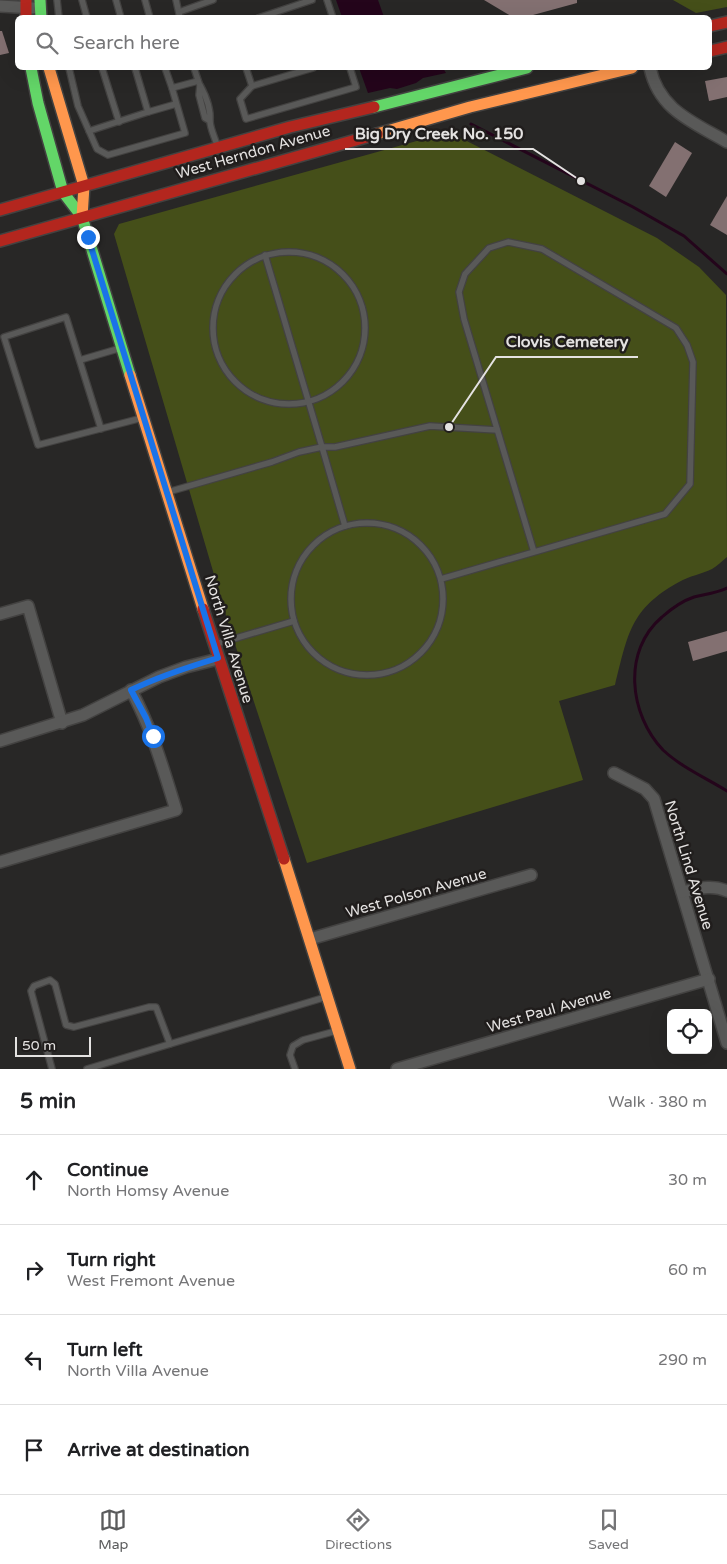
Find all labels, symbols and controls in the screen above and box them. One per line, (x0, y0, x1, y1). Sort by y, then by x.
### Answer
search box (15, 15, 712, 70)
icon: search (33, 29, 61, 57)
text: Search here (73, 32, 180, 54)
callout: Big Dry Creek No. 150 (345, 118, 533, 149)
street label: West Herndon Avenue (174, 121, 332, 183)
text: Big Dry Creek No. 150 (355, 124, 523, 144)
route end (77, 226, 100, 249)
callout: Clovis Cemetery (496, 326, 638, 357)
text: Clovis Cemetery (506, 332, 629, 352)
street label: North Villa Avenue (201, 573, 257, 705)
route start (142, 725, 165, 748)
street label: North Lind Avenue (661, 798, 717, 932)
street label: West Polson Avenue (344, 864, 488, 922)
street label: West Paul Avenue (485, 984, 613, 1036)
map controls (667, 1009, 712, 1054)
button: locate (667, 1009, 712, 1054)
scale bar (15, 1034, 91, 1057)
text: 50 m (22, 1037, 56, 1054)
text: 5 min (20, 1089, 76, 1114)
text: Walk · 380 m (608, 1092, 707, 1112)
text: Continue (67, 1159, 149, 1181)
icon: ahead (20, 1166, 48, 1194)
text: 30 m (668, 1170, 707, 1190)
text: North Homsy Avenue (67, 1181, 229, 1201)
text: Turn right (67, 1249, 155, 1271)
icon: right (20, 1256, 48, 1284)
text: 60 m (668, 1260, 707, 1280)
text: West Fremont Avenue (67, 1271, 235, 1291)
text: Turn left (67, 1339, 143, 1361)
icon: left (20, 1346, 48, 1374)
text: 290 m (658, 1350, 707, 1370)
text: North Villa Avenue (67, 1361, 209, 1381)
icon: arrive (20, 1436, 48, 1464)
text: Arrive at destination (67, 1439, 250, 1461)
tab: Map (98, 1506, 128, 1553)
tab: Directions (325, 1506, 392, 1553)
tab: Saved (588, 1506, 629, 1553)

